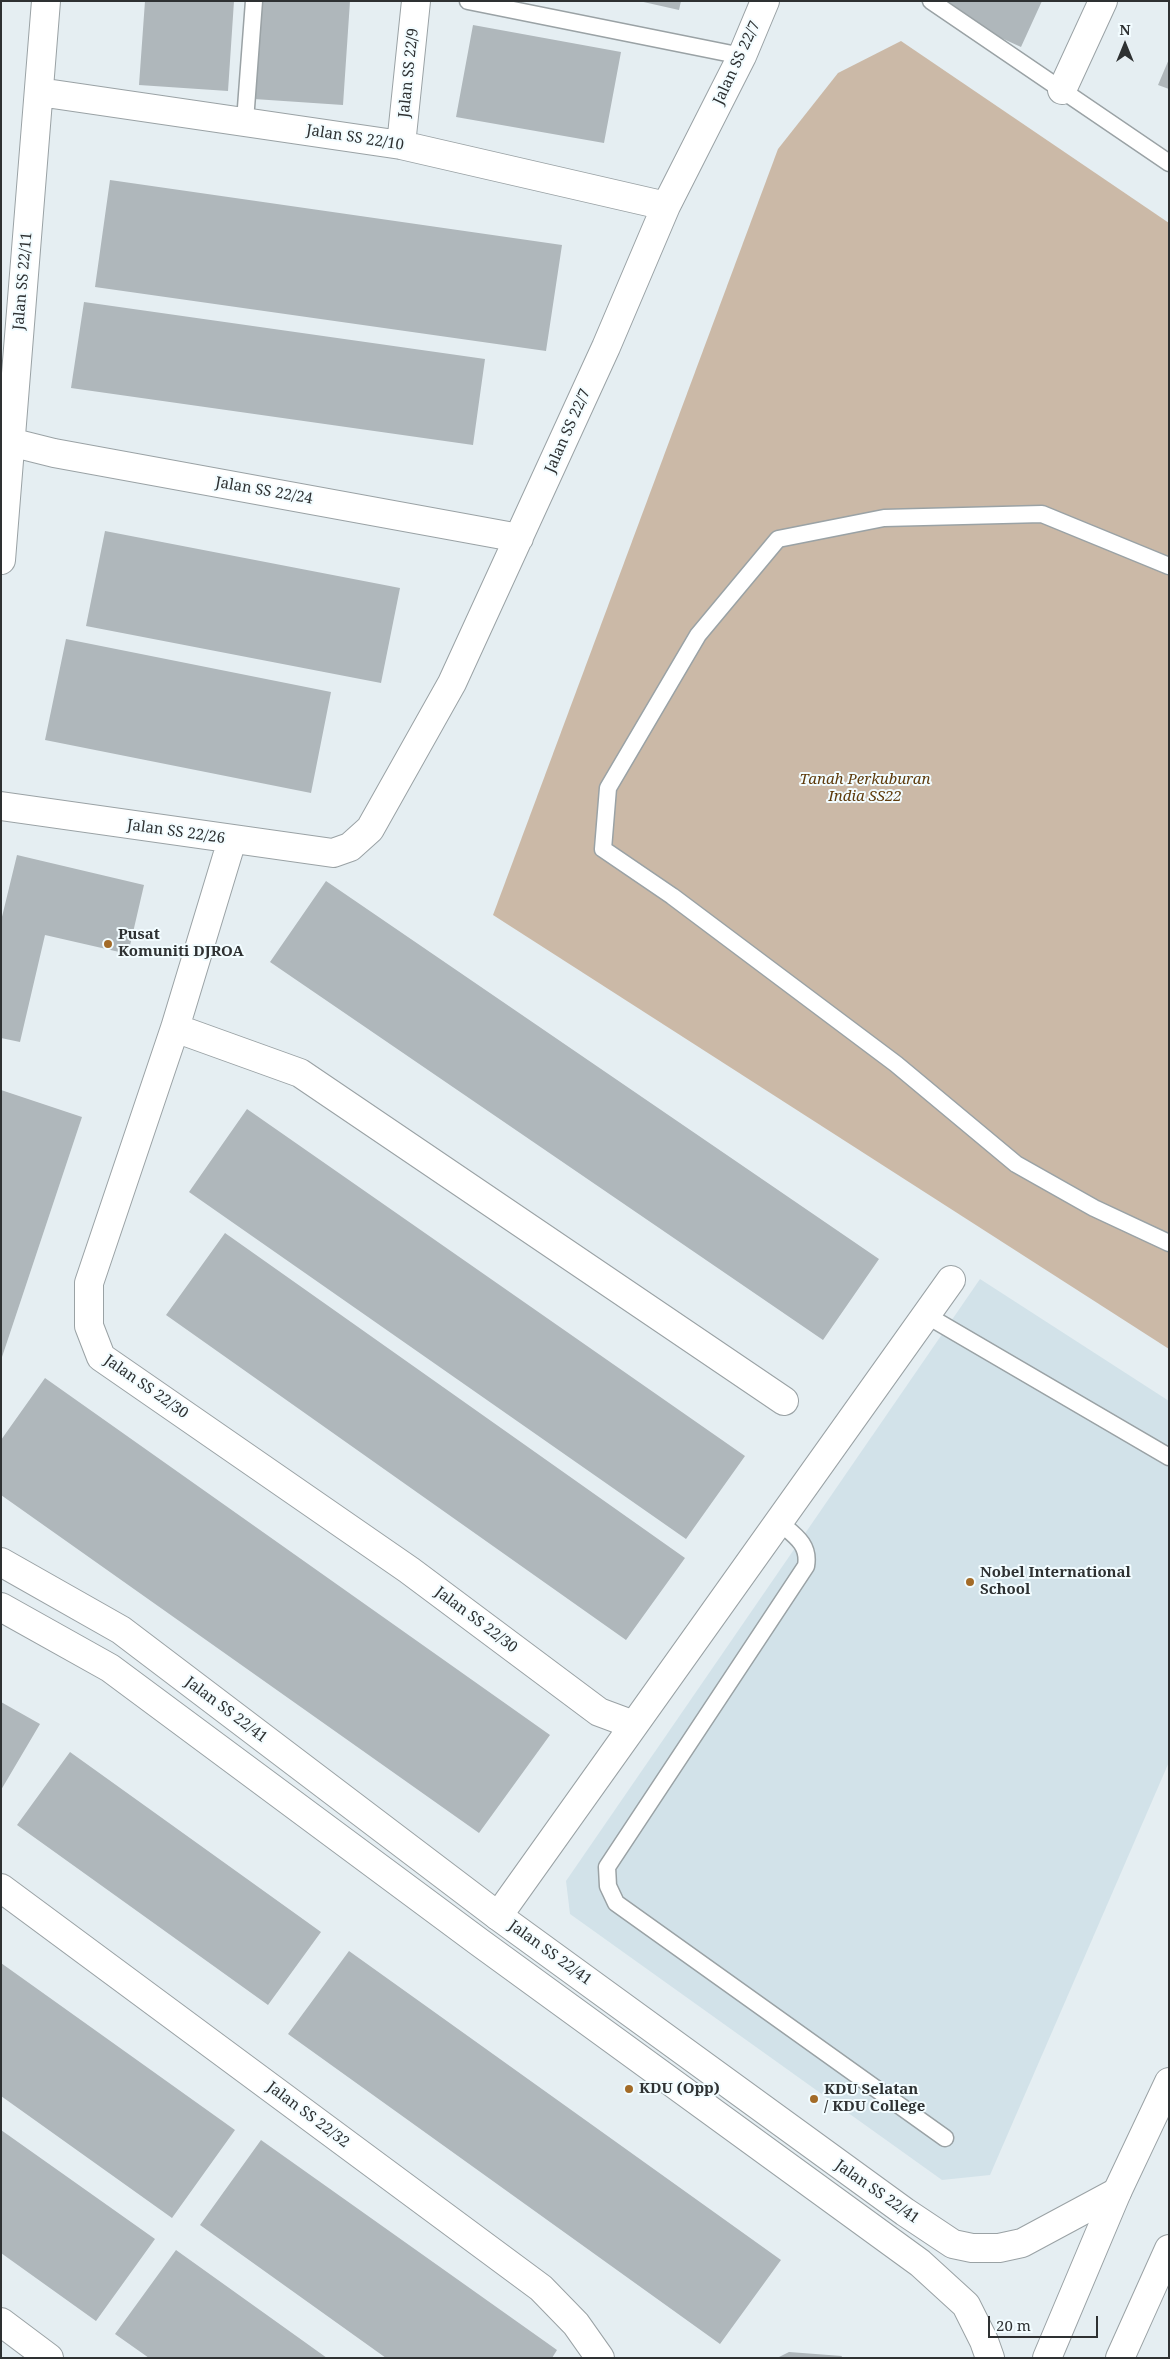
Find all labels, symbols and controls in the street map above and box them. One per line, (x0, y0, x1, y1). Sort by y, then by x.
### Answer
street label: Jalan SS 22/7 (710, 18, 764, 108)
north arrow (1100, 20, 1150, 70)
text: N (1119, 20, 1131, 39)
street label: Jalan SS 22/9 (395, 27, 423, 119)
street label: Jalan SS 22/10 (305, 121, 405, 155)
street label: Jalan SS 22/11 (10, 231, 36, 331)
street label: Jalan SS 22/7 (541, 386, 595, 476)
street label: Jalan SS 22/24 (214, 474, 314, 508)
park label: Tanah Perkuburan India SS22 (799, 771, 931, 806)
street label: Jalan SS 22/26 (126, 816, 226, 848)
place label: Pusat Komuniti DJROA (118, 926, 244, 961)
marker: Pusat Komuniti DJROA (102, 938, 114, 950)
street label: Jalan SS 22/30 (100, 1351, 192, 1423)
place label: Nobel International School (980, 1564, 1131, 1599)
marker: Nobel International School (964, 1576, 976, 1588)
street label: Jalan SS 22/30 (431, 1583, 521, 1657)
street label: Jalan SS 22/41 (181, 1673, 271, 1747)
street label: Jalan SS 22/41 (505, 1917, 595, 1989)
street label: Jalan SS 22/32 (263, 2078, 353, 2152)
place label: KDU (Opp) (639, 2080, 720, 2098)
place label: KDU Selatan / KDU College (824, 2081, 925, 2116)
marker: KDU (Opp) (623, 2083, 635, 2095)
marker: KDU Selatan / KDU College (808, 2093, 820, 2105)
street label: Jalan SS 22/41 (831, 2156, 923, 2228)
scale bar (990, 2306, 1100, 2338)
text: 20 m (996, 2315, 1031, 2335)

